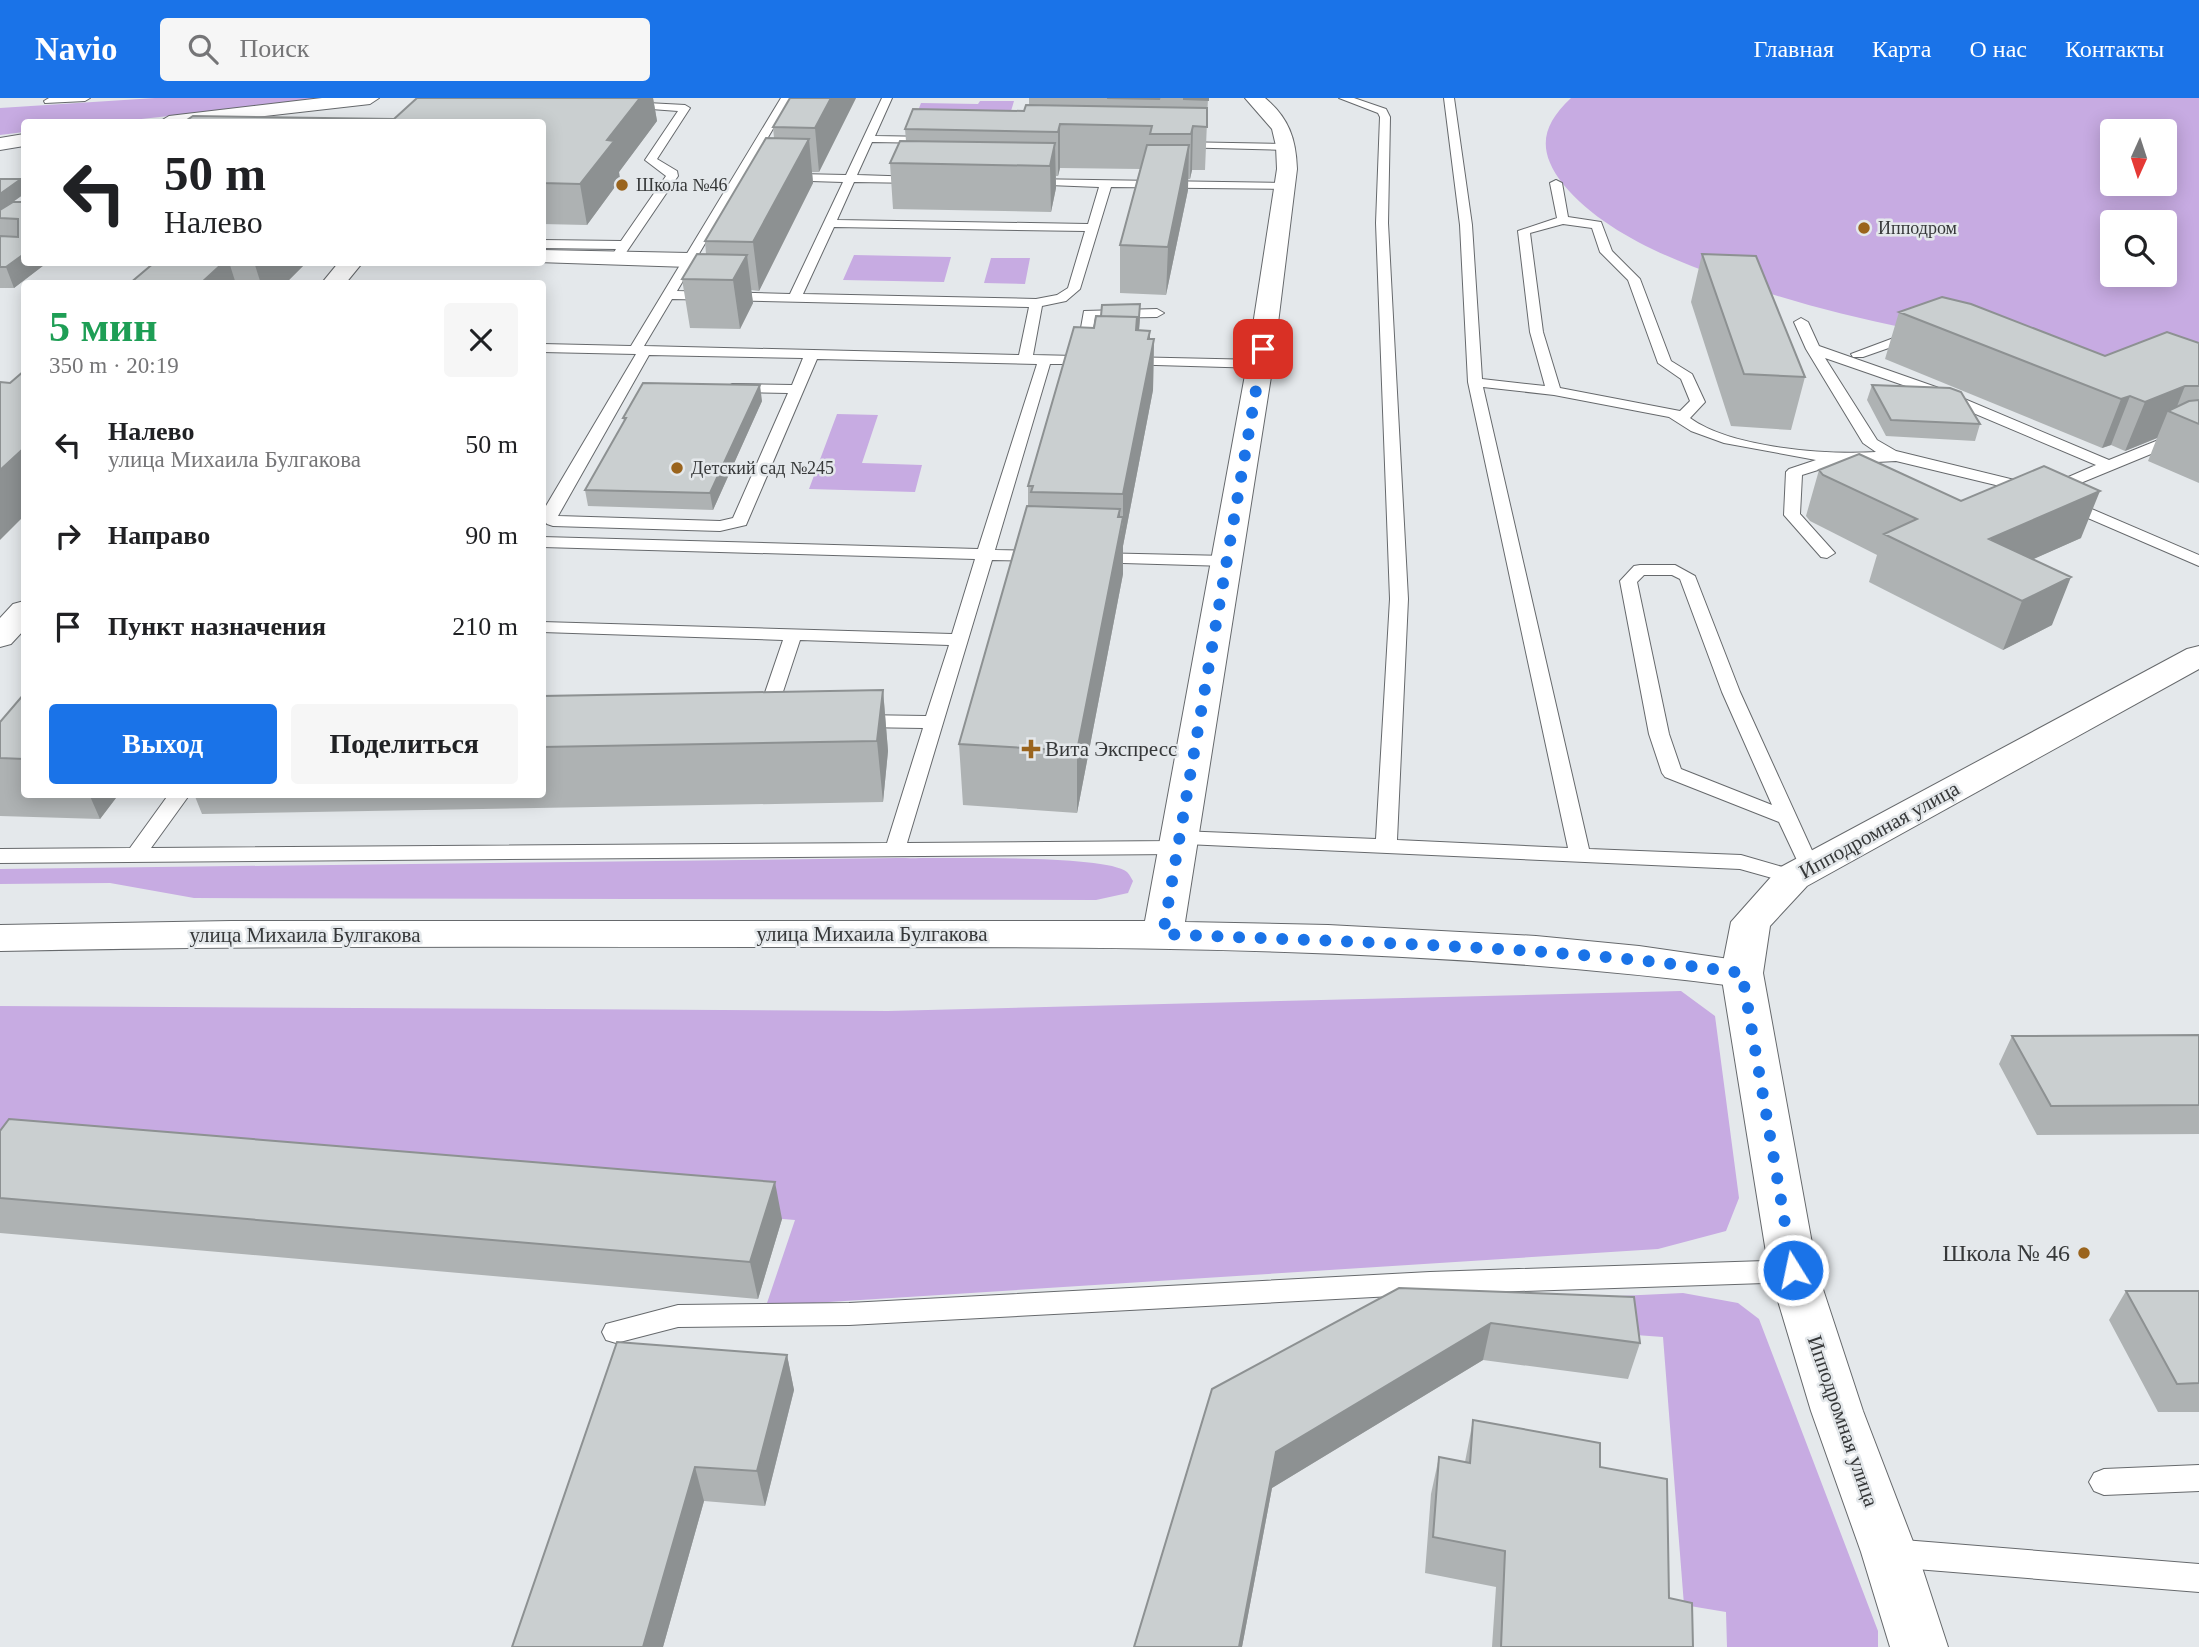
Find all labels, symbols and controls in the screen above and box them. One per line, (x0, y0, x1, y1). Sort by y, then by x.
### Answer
search box (160, 18, 650, 81)
icon: search (184, 30, 222, 68)
text: Navio (35, 31, 118, 67)
text: Поиск (240, 34, 309, 63)
text: Главная (1753, 36, 1834, 62)
text: Карта (1872, 36, 1931, 62)
text: О нас (1969, 36, 2027, 62)
text: Контакты (2065, 36, 2164, 62)
north arrow (2100, 119, 2177, 196)
map controls (2100, 119, 2177, 287)
text: 50 m (164, 146, 266, 201)
icon: left (49, 147, 140, 238)
place label: Школа №46 (636, 175, 727, 195)
marker: Школа №46 (614, 177, 630, 193)
text: Налево (164, 204, 263, 240)
button: search (2100, 210, 2177, 287)
place label: Ипподром (1878, 218, 1957, 238)
marker: Ипподром (1856, 220, 1872, 236)
button: close (444, 303, 518, 377)
text: 5 мин (49, 304, 158, 350)
pin (1233, 319, 1293, 379)
icon: arrive (1244, 330, 1282, 368)
text: 350 m · 20:19 (49, 353, 179, 378)
text: Налево (108, 417, 194, 446)
icon: left (49, 426, 87, 464)
text: 50 m (465, 430, 518, 459)
text: улица Михаила Булгакова (108, 447, 361, 472)
place label: Детский сад №245 (691, 458, 834, 478)
marker: Детский сад №245 (669, 460, 685, 476)
icon: right (49, 517, 87, 555)
text: Направо (108, 521, 210, 550)
text: 90 m (465, 521, 518, 550)
icon: arrive (49, 608, 87, 646)
text: Пункт назначения (108, 612, 326, 641)
text: 210 m (452, 612, 518, 641)
button: Выход (49, 704, 277, 784)
button: Поделиться (291, 704, 518, 784)
place label: Вита Экспресс (1045, 737, 1177, 761)
marker: Вита Экспресс (1023, 741, 1039, 757)
street label: Ипподромная улица (1795, 776, 1964, 884)
street label: улица Михаила Булгакова (757, 922, 988, 946)
street label: улица Михаила Булгакова (190, 923, 421, 947)
position arrow (1756, 1233, 1830, 1307)
place label: Школа № 46 (1942, 1240, 2070, 1266)
marker: Школа № 46 (2076, 1245, 2092, 1261)
street label: Ипподромная улица (1802, 1332, 1884, 1510)

